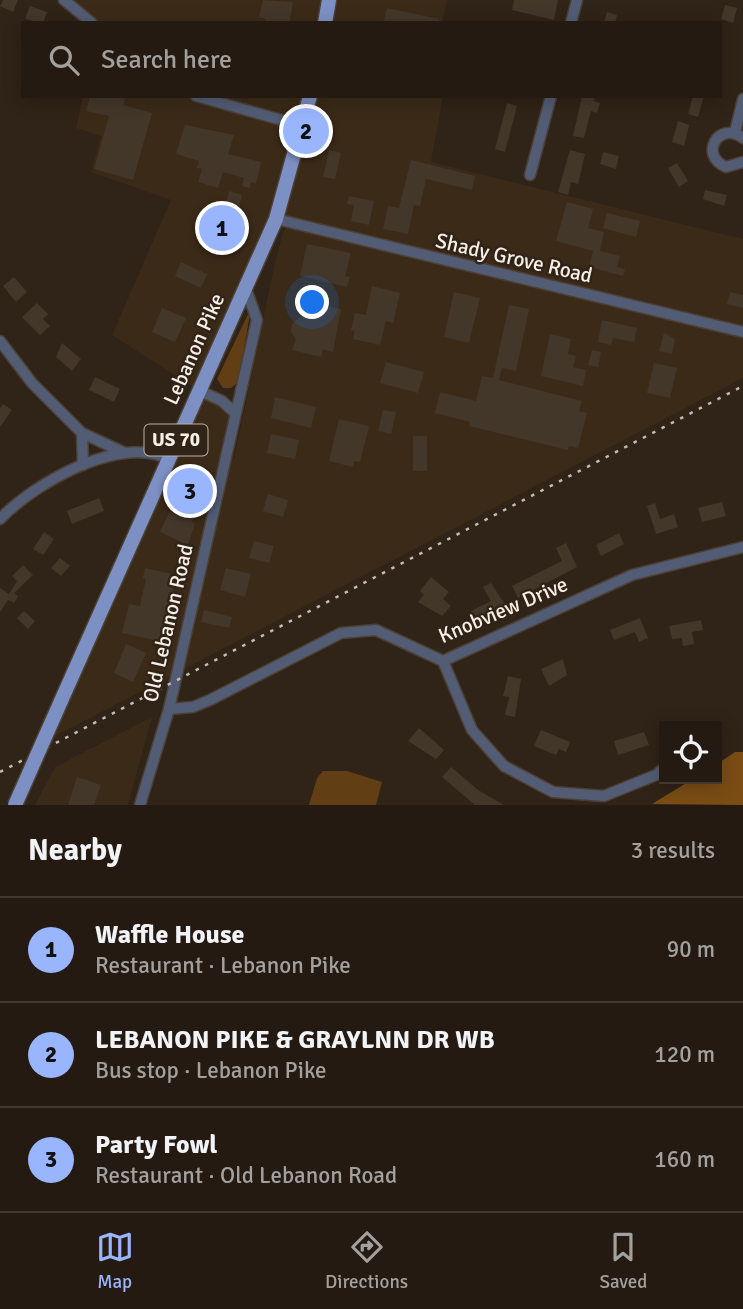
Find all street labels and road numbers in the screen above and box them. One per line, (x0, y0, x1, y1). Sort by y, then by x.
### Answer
street label: Shady Grove Road (433, 227, 595, 289)
street label: Lebanon Pike (158, 289, 230, 409)
road number: US 70 (144, 424, 208, 456)
street label: Old Lebanon Road (137, 541, 199, 705)
street label: Knobview Drive (434, 571, 572, 649)

